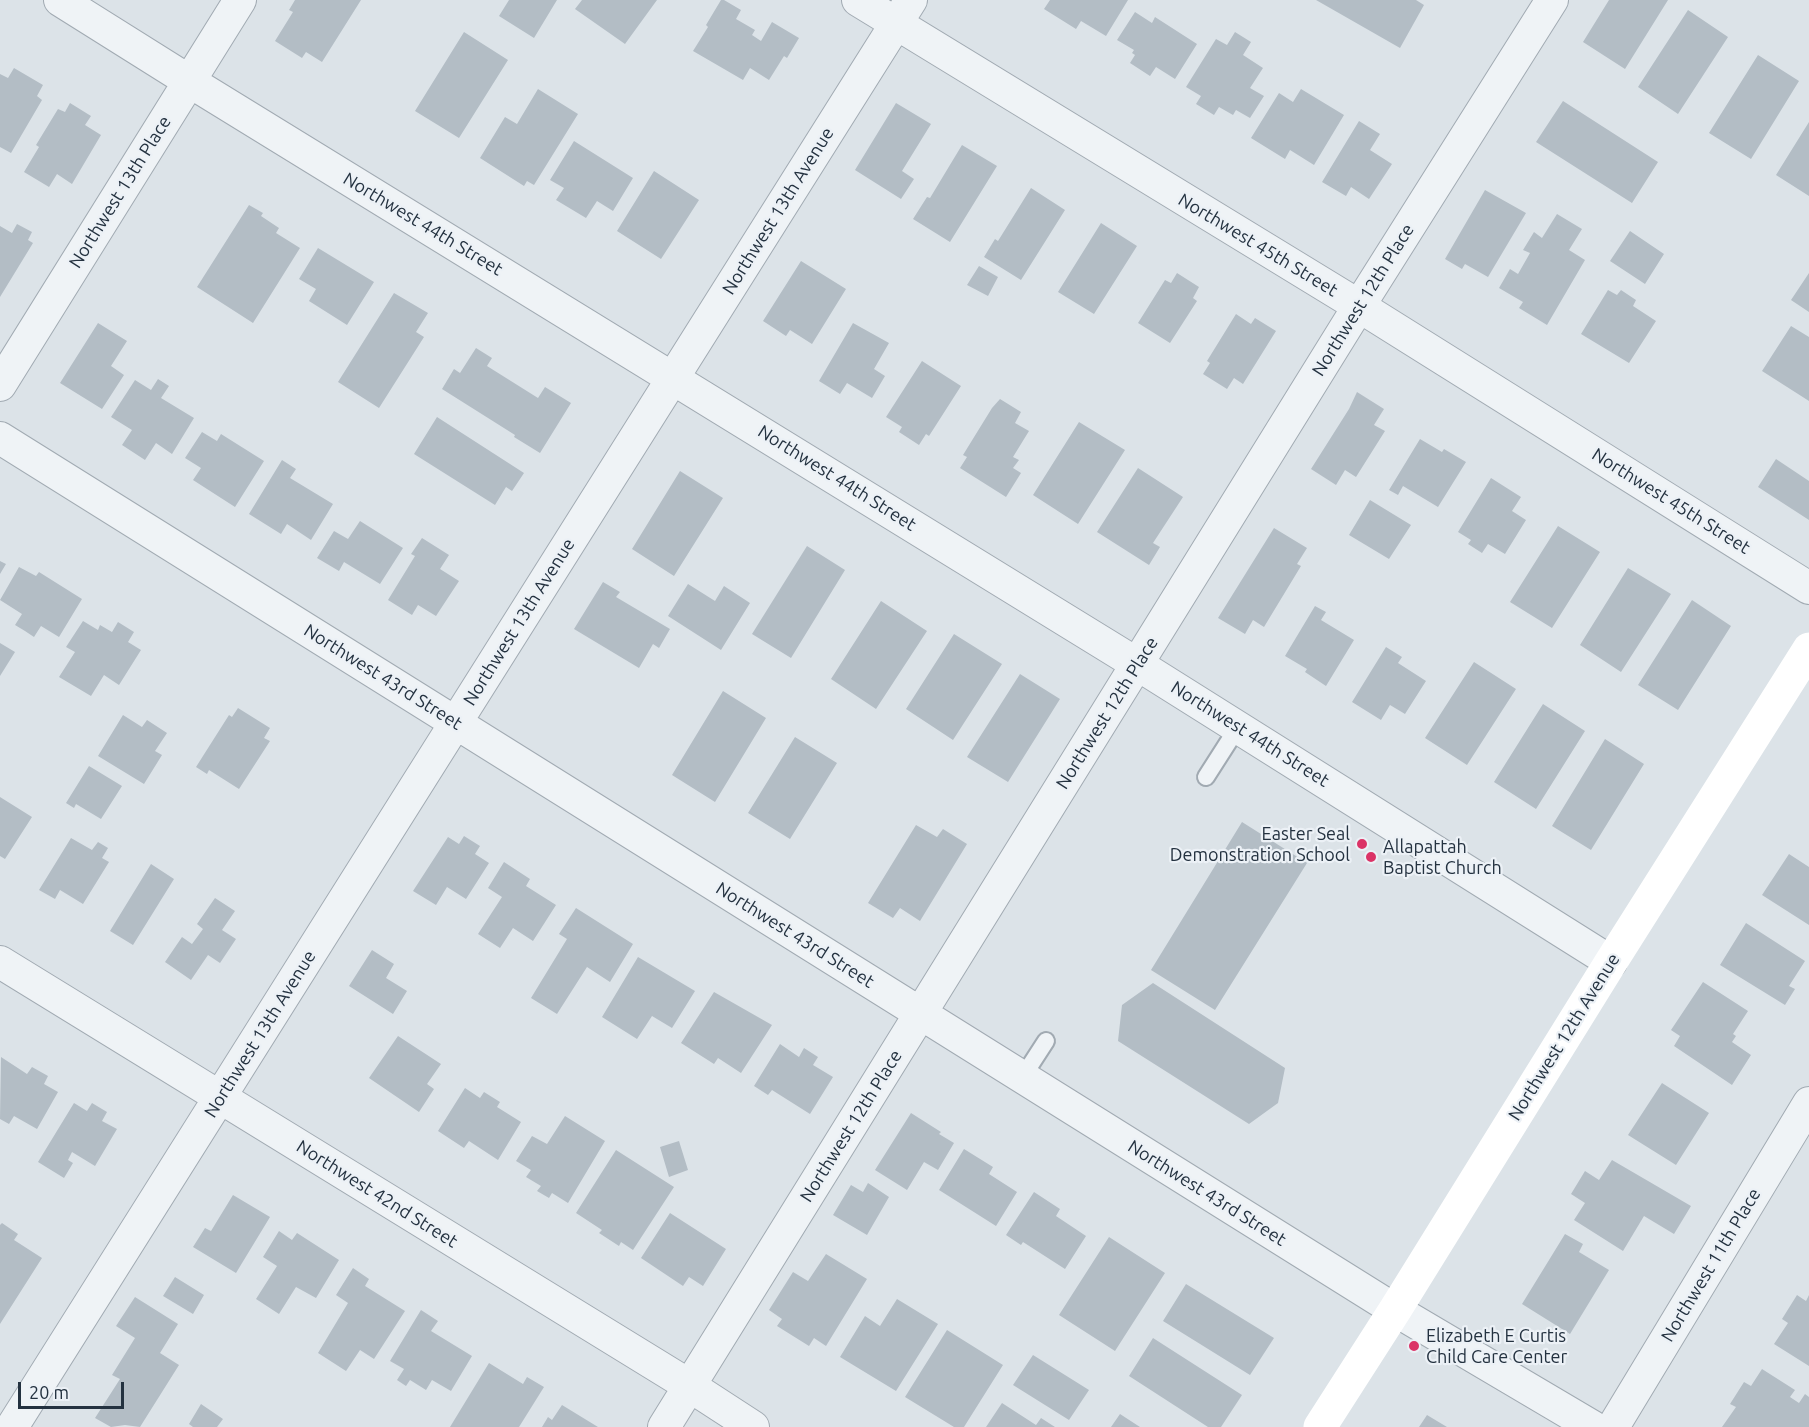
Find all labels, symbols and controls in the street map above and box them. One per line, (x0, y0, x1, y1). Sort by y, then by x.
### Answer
street label: Northwest 13th Place (64, 112, 176, 272)
street label: Northwest 13th Avenue (718, 124, 838, 298)
street label: Northwest 44th Street (339, 168, 507, 280)
street label: Northwest 45th Street (1174, 189, 1342, 301)
street label: Northwest 12th Place (1307, 220, 1419, 380)
street label: Northwest 44th Street (754, 420, 920, 536)
street label: Northwest 45th Street (1588, 443, 1754, 559)
street label: Northwest 13th Avenue (459, 535, 579, 709)
street label: Northwest 43rd Street (300, 619, 466, 735)
street label: Northwest 12th Place (1051, 633, 1163, 793)
street label: Northwest 44th Street (1167, 676, 1333, 792)
place label: Easter Seal Demonstration School (1170, 823, 1350, 866)
place label: Allapattah Baptist Church (1383, 836, 1502, 878)
marker: Easter Seal Demonstration School (1355, 837, 1369, 851)
marker: Allapattah Baptist Church (1364, 850, 1378, 864)
street label: Northwest 43rd Street (712, 877, 878, 993)
street label: Northwest 13th Avenue (200, 947, 320, 1121)
street label: Northwest 12th Avenue (1504, 950, 1624, 1124)
street label: Northwest 12th Place (795, 1046, 907, 1206)
street label: Northwest 43rd Street (1124, 1135, 1290, 1251)
street label: Northwest 42nd Street (292, 1136, 462, 1252)
street label: Northwest 11th Place (1657, 1184, 1765, 1346)
place label: Elizabeth E Curtis Child Care Center (1426, 1325, 1567, 1368)
marker: Elizabeth E Curtis Child Care Center (1407, 1339, 1421, 1353)
scale bar (21, 1370, 128, 1408)
text: 20 m (29, 1382, 69, 1402)

